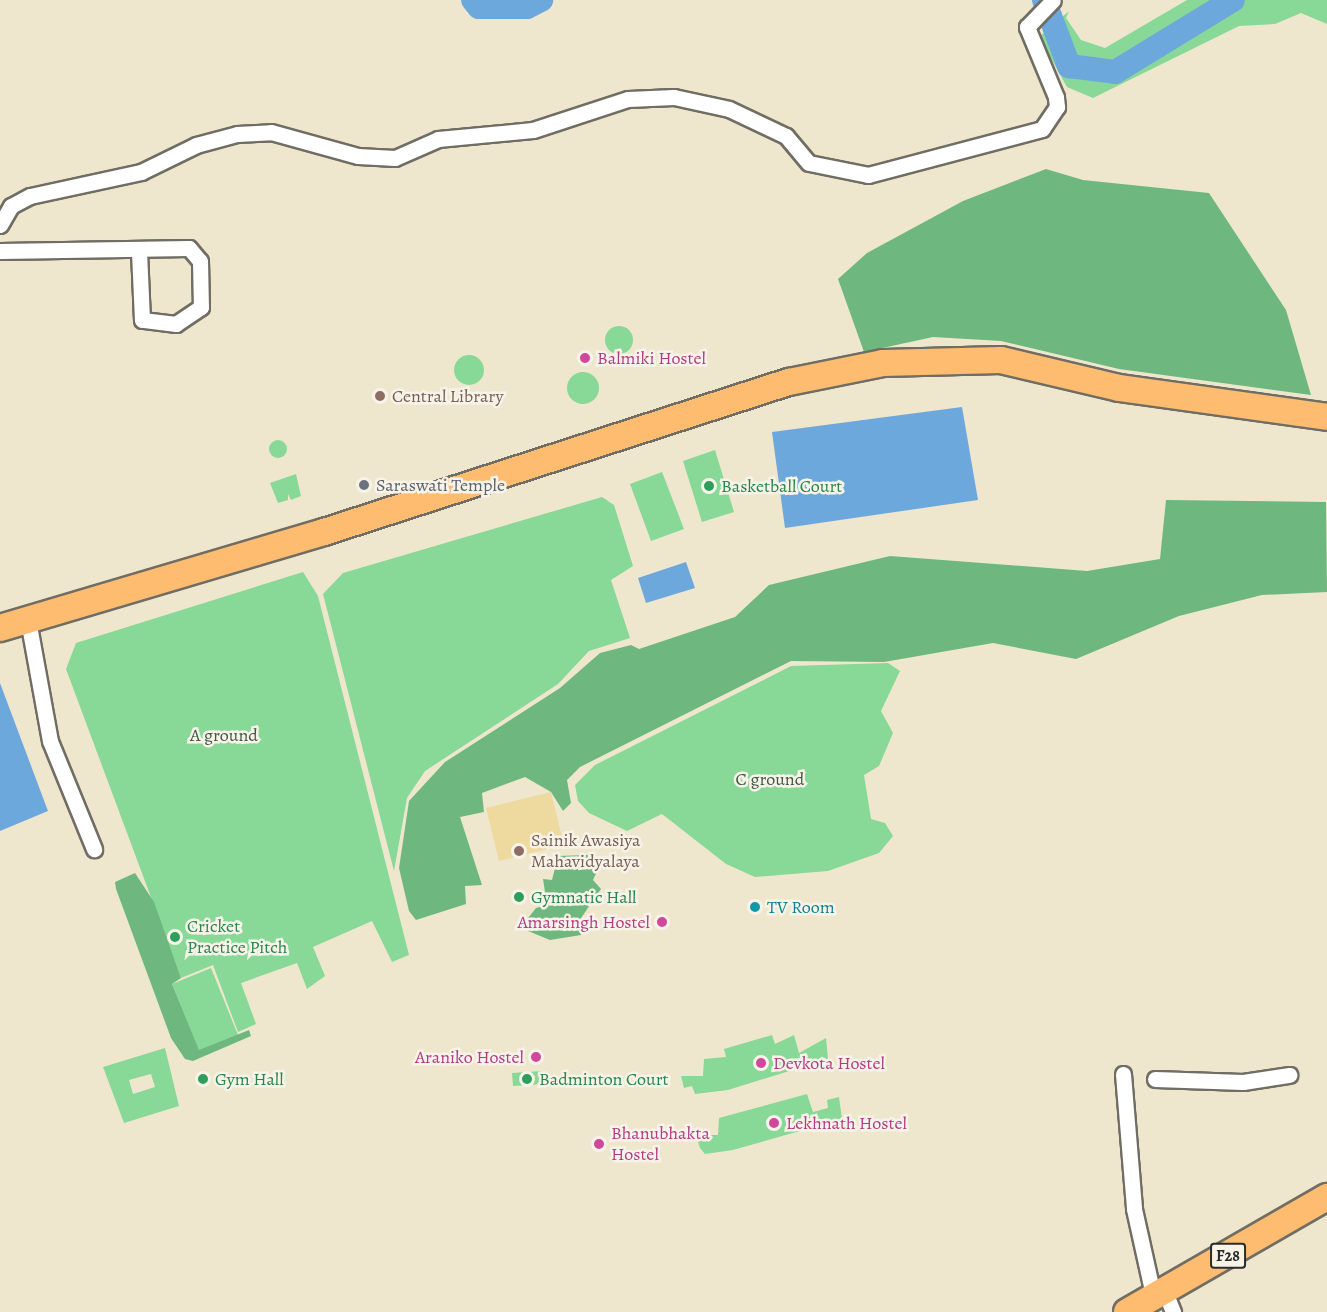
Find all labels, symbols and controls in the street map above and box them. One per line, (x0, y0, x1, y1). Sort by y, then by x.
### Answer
place label: Balmiki Hostel (597, 347, 706, 369)
marker: Balmiki Hostel (578, 351, 592, 365)
place label: Central Library (392, 385, 503, 407)
marker: Central Library (373, 389, 387, 403)
place label: Saraswati Temple (376, 474, 505, 496)
place label: Basketball Court (721, 475, 842, 497)
marker: Saraswati Temple (357, 478, 371, 492)
marker: Basketball Court (702, 479, 716, 493)
park label: A ground (190, 724, 258, 746)
park label: C ground (736, 768, 804, 790)
place label: Sainik Awasiya Mahavidyalaya (531, 830, 640, 872)
marker: Sainik Awasiya Mahavidyalaya (512, 844, 526, 858)
place label: Gymnatic Hall (531, 886, 636, 908)
marker: Gymnatic Hall (512, 890, 526, 904)
place label: TV Room (767, 896, 835, 918)
marker: TV Room (748, 900, 762, 914)
place label: Amarsingh Hostel (517, 911, 650, 933)
marker: Amarsingh Hostel (655, 915, 669, 929)
place label: Cricket Practice Pitch (187, 916, 287, 958)
marker: Cricket Practice Pitch (168, 930, 182, 944)
place label: Araniko Hostel (415, 1046, 524, 1068)
marker: Araniko Hostel (529, 1050, 543, 1064)
place label: Devkota Hostel (773, 1052, 885, 1074)
marker: Devkota Hostel (754, 1056, 768, 1070)
place label: Gym Hall (215, 1068, 284, 1090)
place label: Badminton Court (539, 1068, 668, 1090)
marker: Gym Hall (196, 1072, 210, 1086)
marker: Badminton Court (520, 1072, 534, 1086)
place label: Lekhnath Hostel (786, 1112, 907, 1134)
marker: Lekhnath Hostel (767, 1116, 781, 1130)
place label: Bhanubhakta Hostel (611, 1123, 710, 1166)
marker: Bhanubhakta Hostel (592, 1137, 606, 1151)
road number: F28 (1210, 1243, 1246, 1269)

